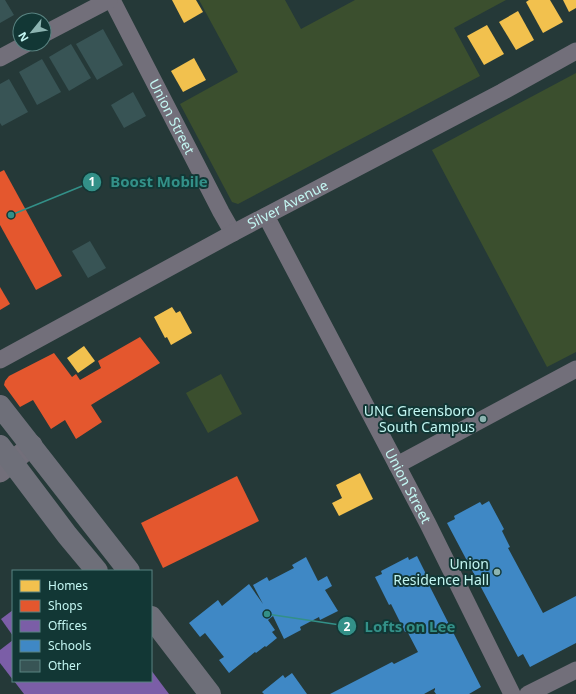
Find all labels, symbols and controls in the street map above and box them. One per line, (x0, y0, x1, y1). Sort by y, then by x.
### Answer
north arrow (12, 12, 52, 52)
text: N (14, 30, 32, 45)
street label: Union Street (145, 75, 200, 157)
callout: Boost Mobile (82, 168, 215, 195)
text: Boost Mobile (110, 171, 208, 191)
text: 1 (89, 173, 95, 190)
street label: Silver Avenue (244, 175, 331, 233)
place label: UNC Greensboro South Campus (364, 401, 475, 436)
marker: UNC Greensboro South Campus (478, 414, 488, 424)
street label: Union Street (381, 445, 436, 527)
place label: Union Residence Hall (393, 554, 489, 589)
marker: Union Residence Hall (492, 567, 502, 577)
legend (12, 570, 152, 682)
text: Homes (48, 577, 88, 594)
text: Shops (48, 597, 83, 614)
callout: Lofts on Lee (337, 613, 464, 640)
text: Lofts on Lee (365, 616, 455, 636)
text: Offices (48, 617, 87, 634)
text: 2 (344, 618, 351, 635)
text: Schools (48, 637, 91, 654)
text: Other (48, 657, 81, 674)

